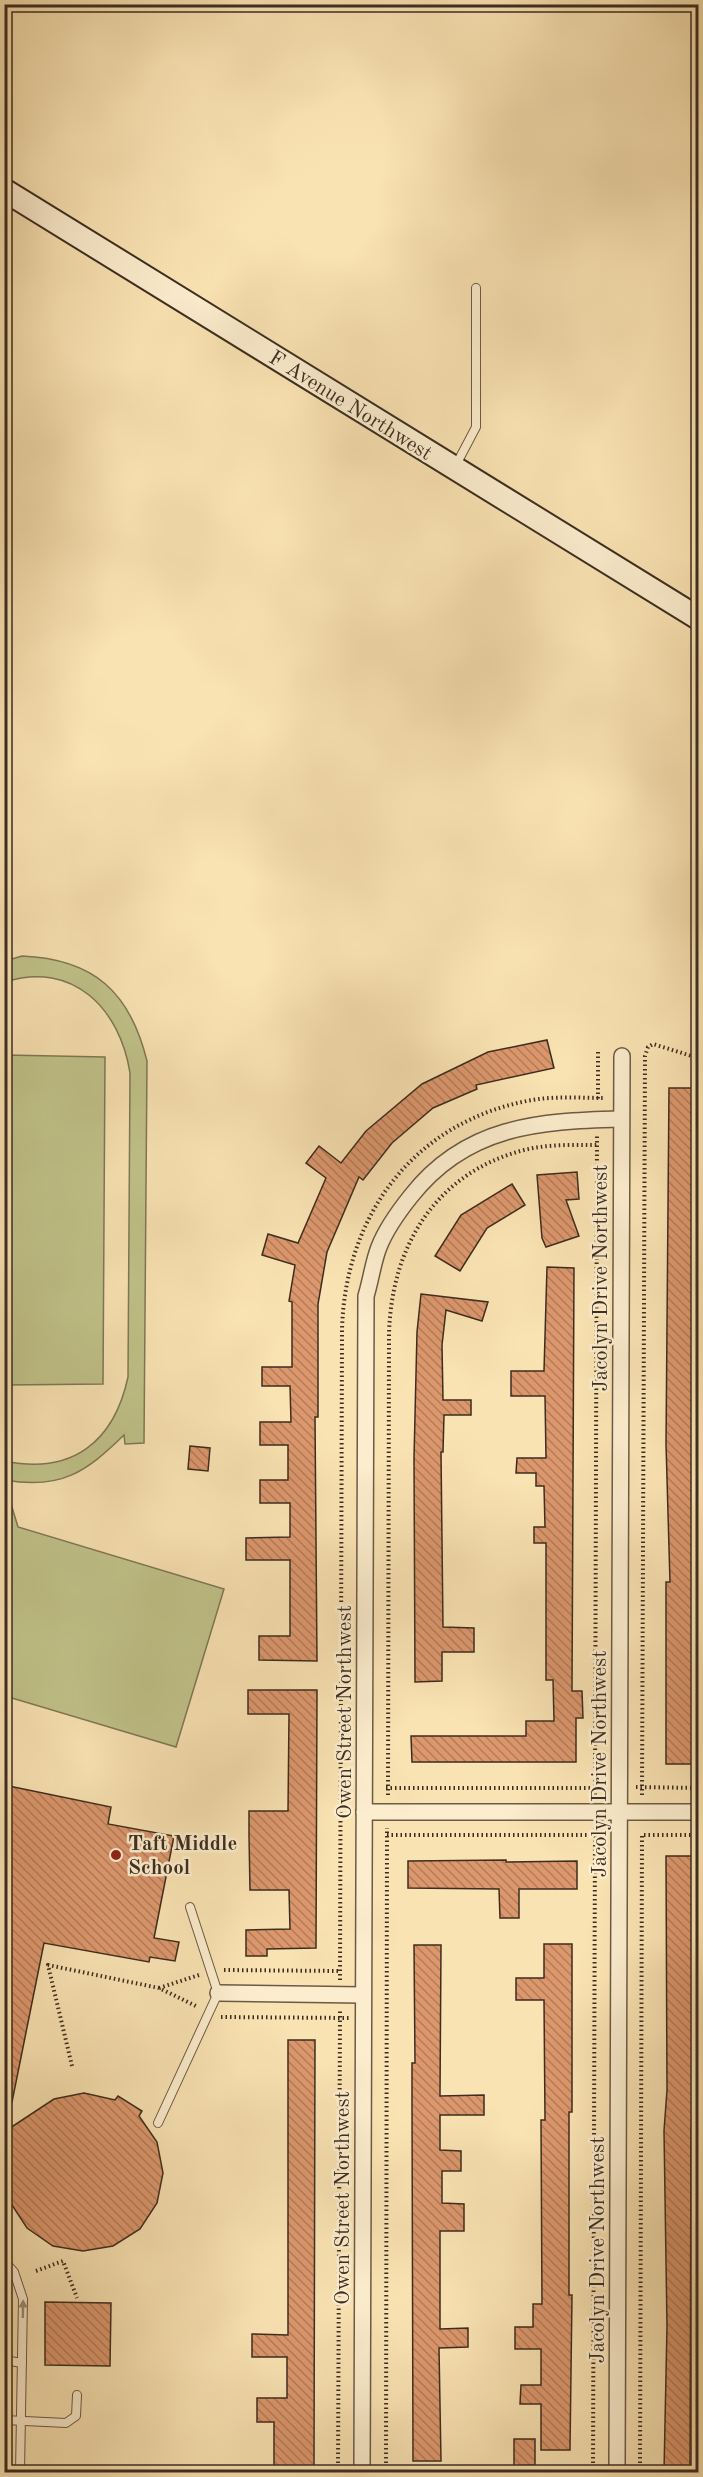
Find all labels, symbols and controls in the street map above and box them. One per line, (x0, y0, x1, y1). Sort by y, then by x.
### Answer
street label: F Avenue Northwest (265, 348, 436, 465)
street label: Jacolyn Drive Northwest (591, 1164, 612, 1392)
street label: Owen Street Northwest (335, 1605, 356, 1819)
street label: Jacolyn Drive Northwest (590, 1650, 611, 1878)
place label: Taft Middle School (128, 1834, 237, 1879)
marker: Taft Middle School (109, 1848, 123, 1862)
street label: Owen Street Northwest (333, 2091, 354, 2305)
street label: Jacolyn Drive Northwest (588, 2136, 609, 2364)
one-way arrow (18, 2300, 28, 2319)

